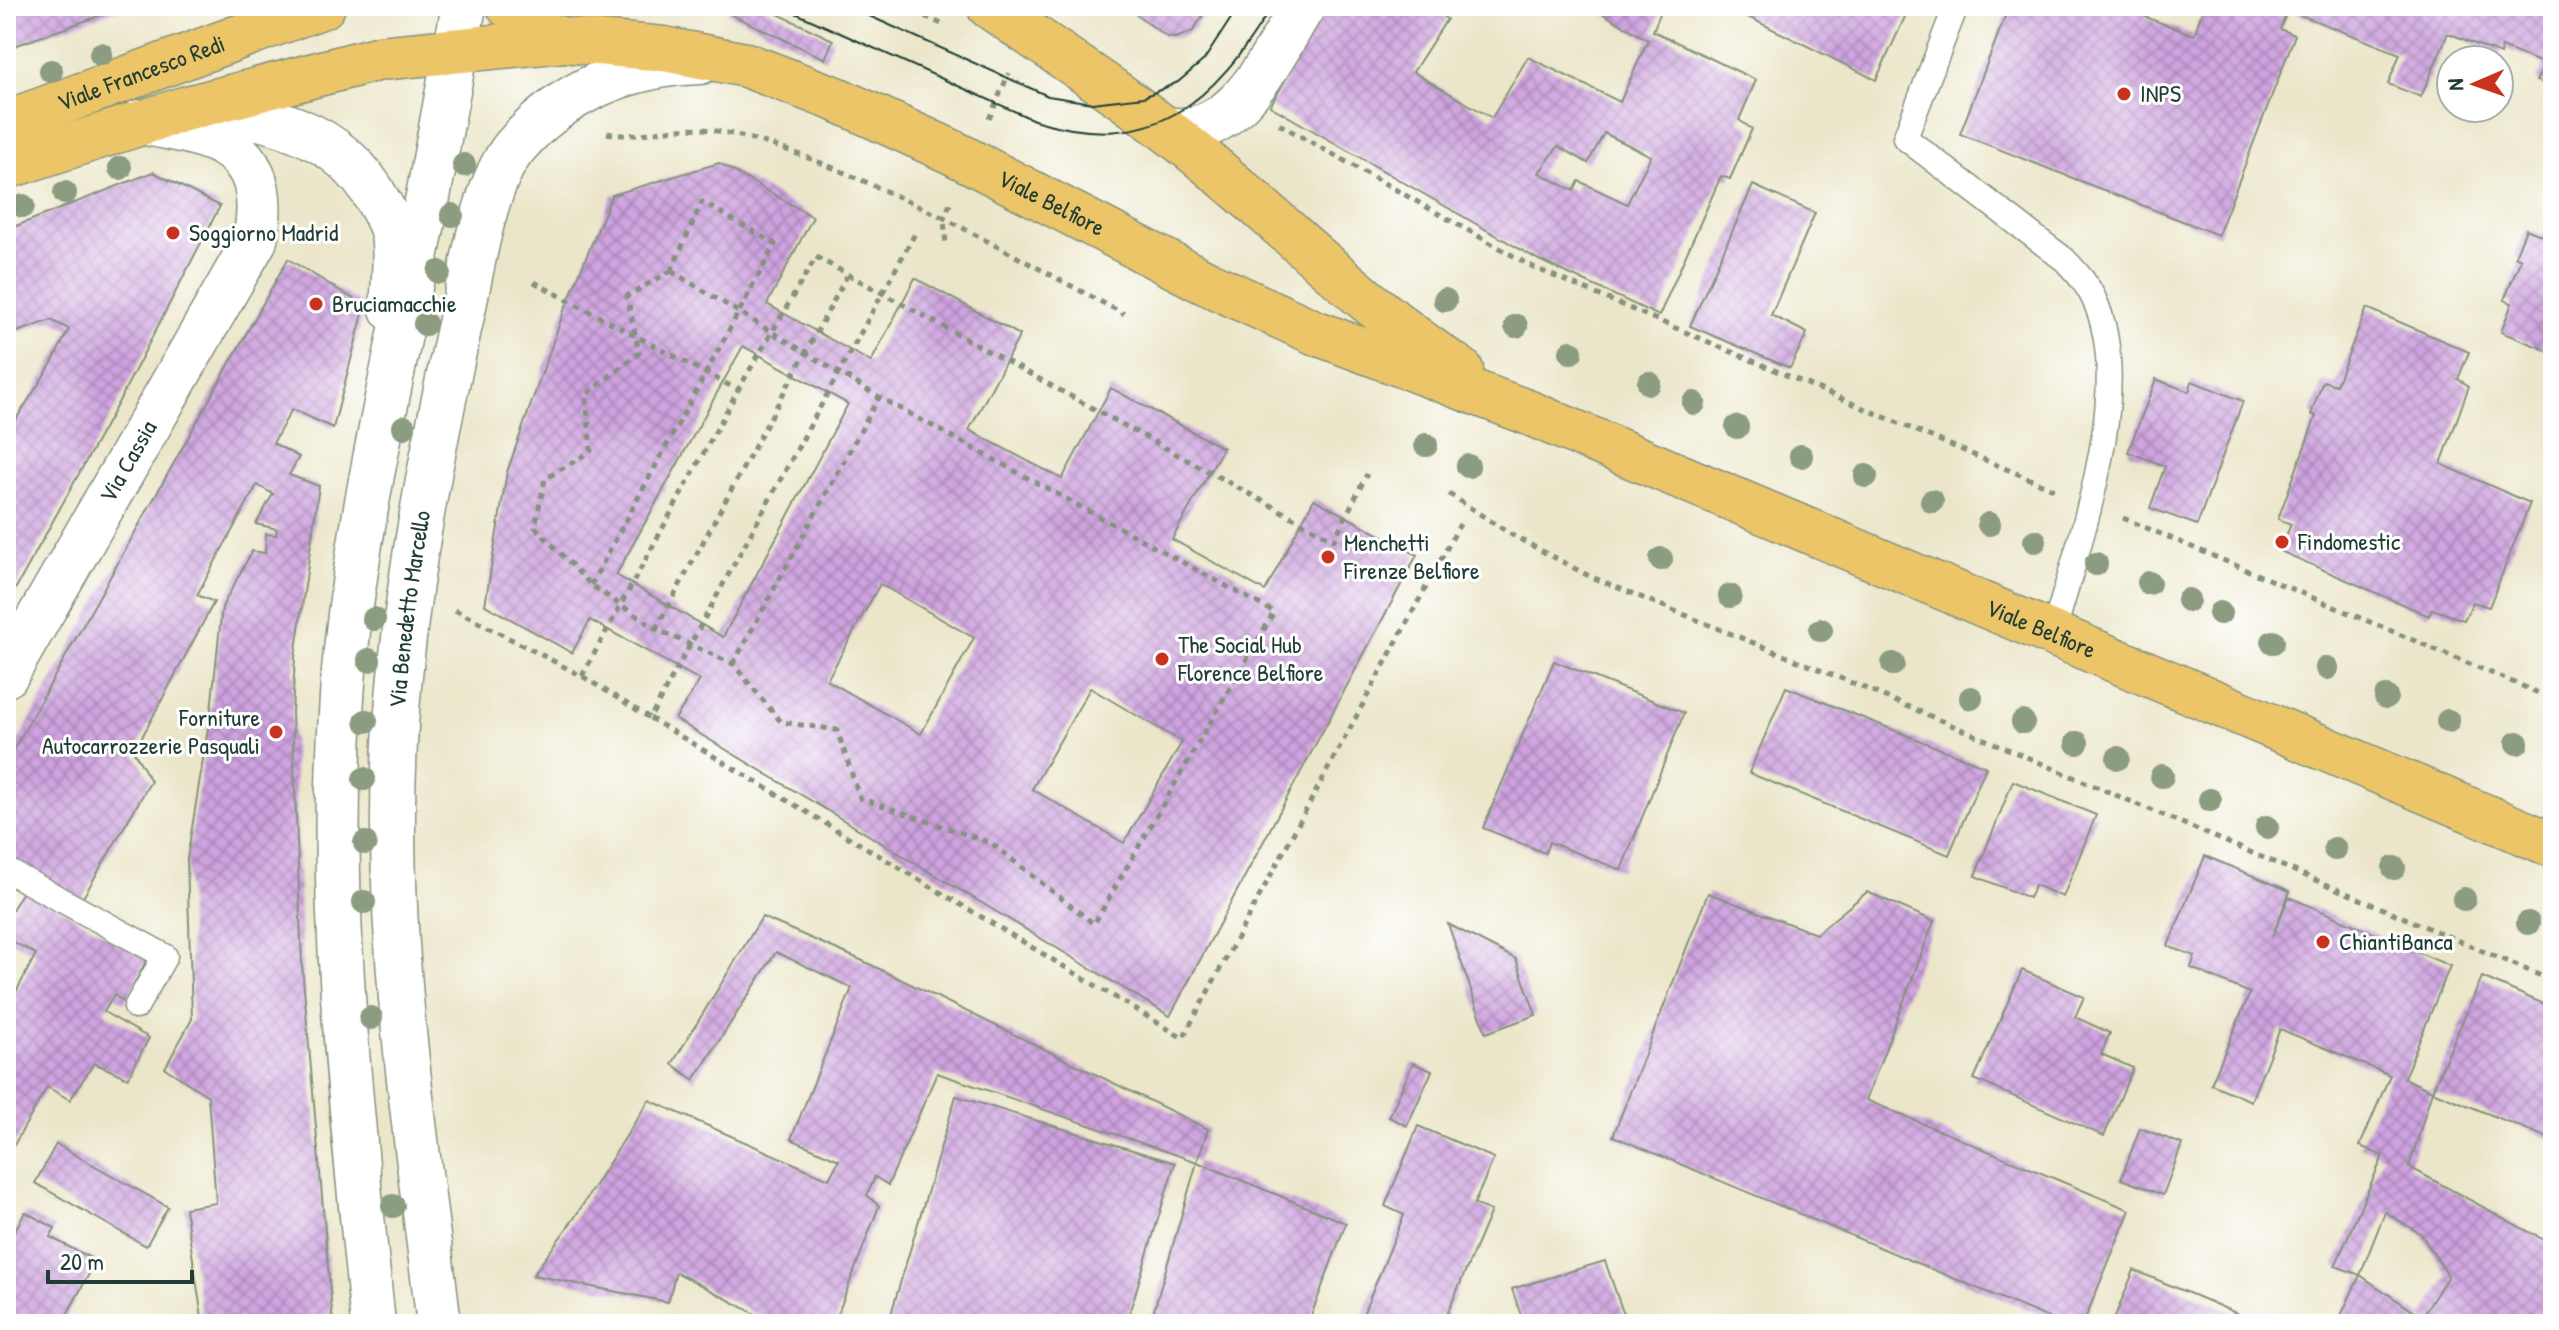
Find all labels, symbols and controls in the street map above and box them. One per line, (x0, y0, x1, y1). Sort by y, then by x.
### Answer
street label: Viale Francesco Redi (53, 27, 229, 118)
north arrow (2435, 44, 2515, 124)
place label: INPS (2140, 77, 2181, 109)
text: N (2440, 78, 2470, 91)
marker: INPS (2115, 85, 2133, 103)
street label: Viale Belfiore (993, 161, 1111, 243)
place label: Soggiorno Madrid (189, 216, 338, 248)
marker: Soggiorno Madrid (164, 224, 182, 242)
place label: Bruciamacchie (332, 287, 457, 319)
marker: Bruciamacchie (307, 295, 325, 313)
street label: Via Cassia (91, 414, 164, 508)
street label: Via Benedetto Marcello (380, 508, 437, 709)
place label: Findomestic (2297, 525, 2401, 557)
place label: Menchetti Firenze Belfiore (1343, 526, 1480, 586)
marker: Findomestic (2273, 533, 2291, 551)
marker: Menchetti Firenze Belfiore (1319, 548, 1337, 566)
street label: Viale Belfiore (1982, 591, 2101, 665)
place label: The Social Hub Florence Belfiore (1177, 628, 1324, 688)
marker: The Social Hub Florence Belfiore (1153, 650, 1171, 668)
place label: Forniture Autocarrozzerie Pasquali (42, 701, 260, 761)
marker: Forniture Autocarrozzerie Pasquali (267, 723, 285, 741)
place label: ChiantiBanca (2339, 925, 2453, 957)
marker: ChiantiBanca (2314, 933, 2332, 951)
scale bar (48, 1234, 192, 1284)
text: 20 m (60, 1245, 104, 1277)

